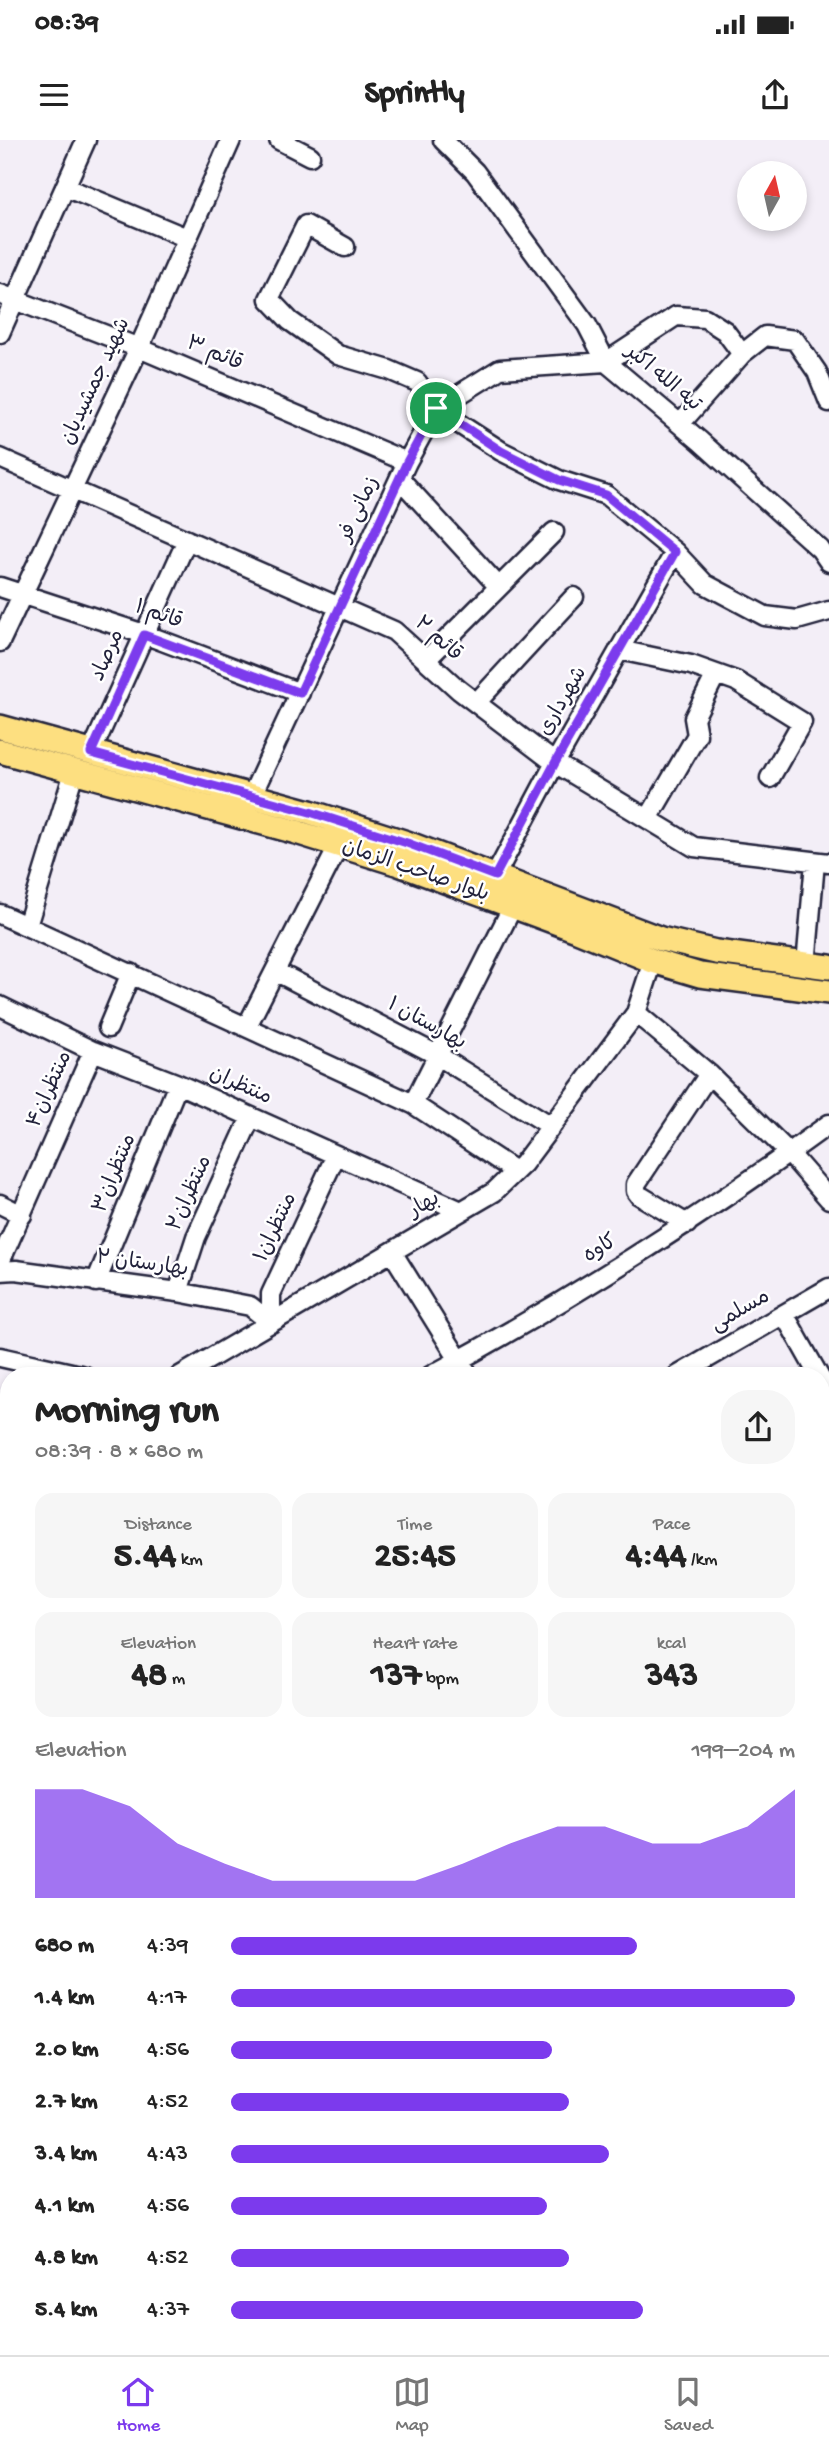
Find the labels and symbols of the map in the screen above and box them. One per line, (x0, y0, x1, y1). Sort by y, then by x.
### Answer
north arrow (737, 161, 807, 231)
street label: شهید جمشیدیان (57, 314, 137, 450)
street label: قائم ۳ (182, 332, 246, 378)
street label: تپه الله اکبر (617, 339, 706, 419)
pin (406, 378, 466, 438)
street label: زمانی فر (333, 473, 386, 548)
street label: قائم ۱ (131, 596, 185, 636)
street label: قائم ۲ (408, 612, 466, 668)
street label: مرصاد (87, 626, 131, 686)
street label: شهرداری (534, 663, 594, 741)
street label: بلوار صاحب الزمان (338, 835, 492, 909)
street label: بهارستان ۱ (382, 993, 470, 1057)
street label: منتظران۴ (23, 1048, 79, 1132)
street label: منتظران (205, 1062, 275, 1112)
street label: منتظران۳ (89, 1131, 143, 1217)
street label: منتظران۲ (163, 1152, 219, 1236)
street label: بهار (403, 1187, 445, 1226)
street label: منتظران۱ (250, 1190, 304, 1266)
street label: کاوه (580, 1230, 622, 1270)
street label: بهارستان ۲ (94, 1246, 190, 1284)
street label: مسلمی (707, 1285, 775, 1339)

